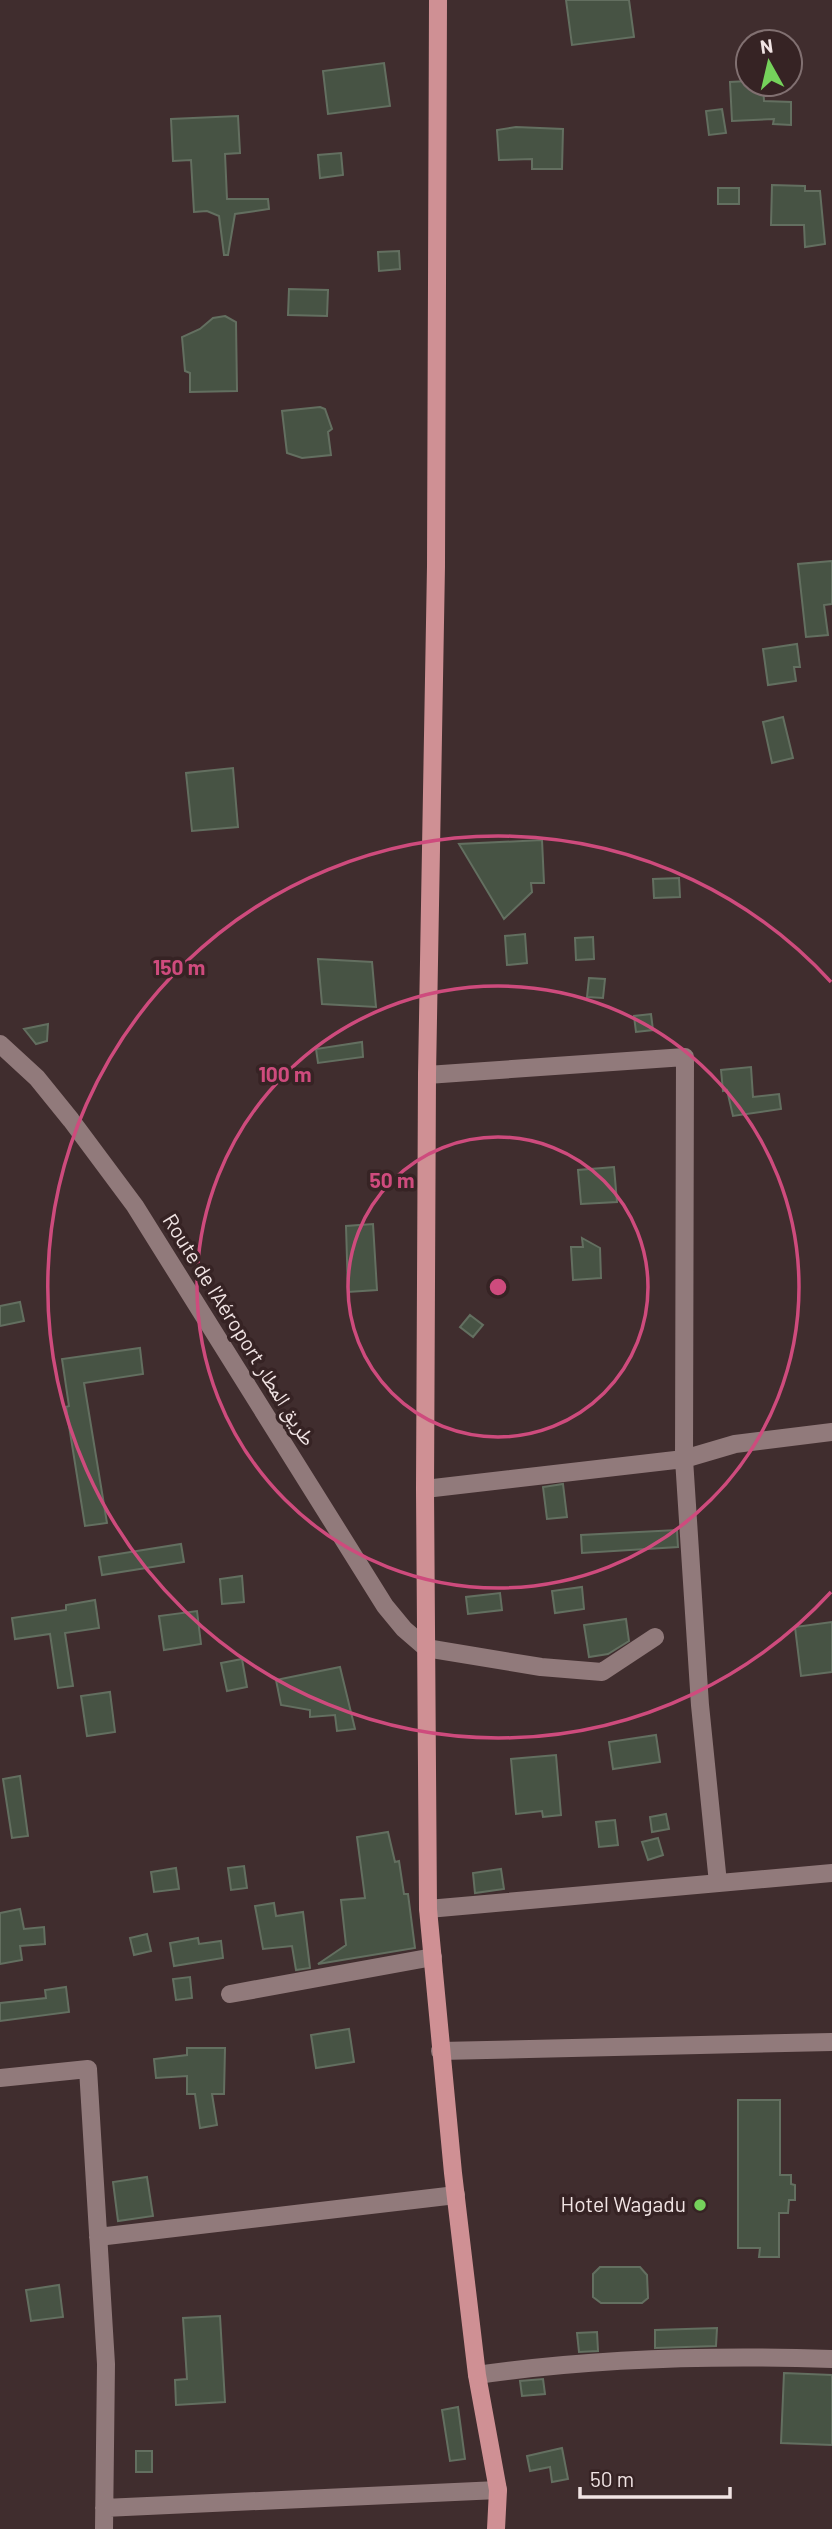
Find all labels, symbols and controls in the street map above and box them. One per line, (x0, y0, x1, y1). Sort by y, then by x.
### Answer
north arrow (734, 28, 804, 98)
text: N (759, 33, 774, 58)
text: 150 m (153, 954, 205, 979)
text: 100 m (258, 1061, 312, 1086)
text: 50 m (369, 1167, 415, 1192)
street label: Route de l'Aéroport طريق المطار (157, 1209, 322, 1451)
centre of rings (486, 1275, 510, 1299)
place label: Hotel Wagadu (561, 2191, 686, 2216)
marker: Hotel Wagadu (692, 2197, 708, 2213)
scale bar (580, 2456, 730, 2500)
text: 50 m (590, 2466, 634, 2491)

